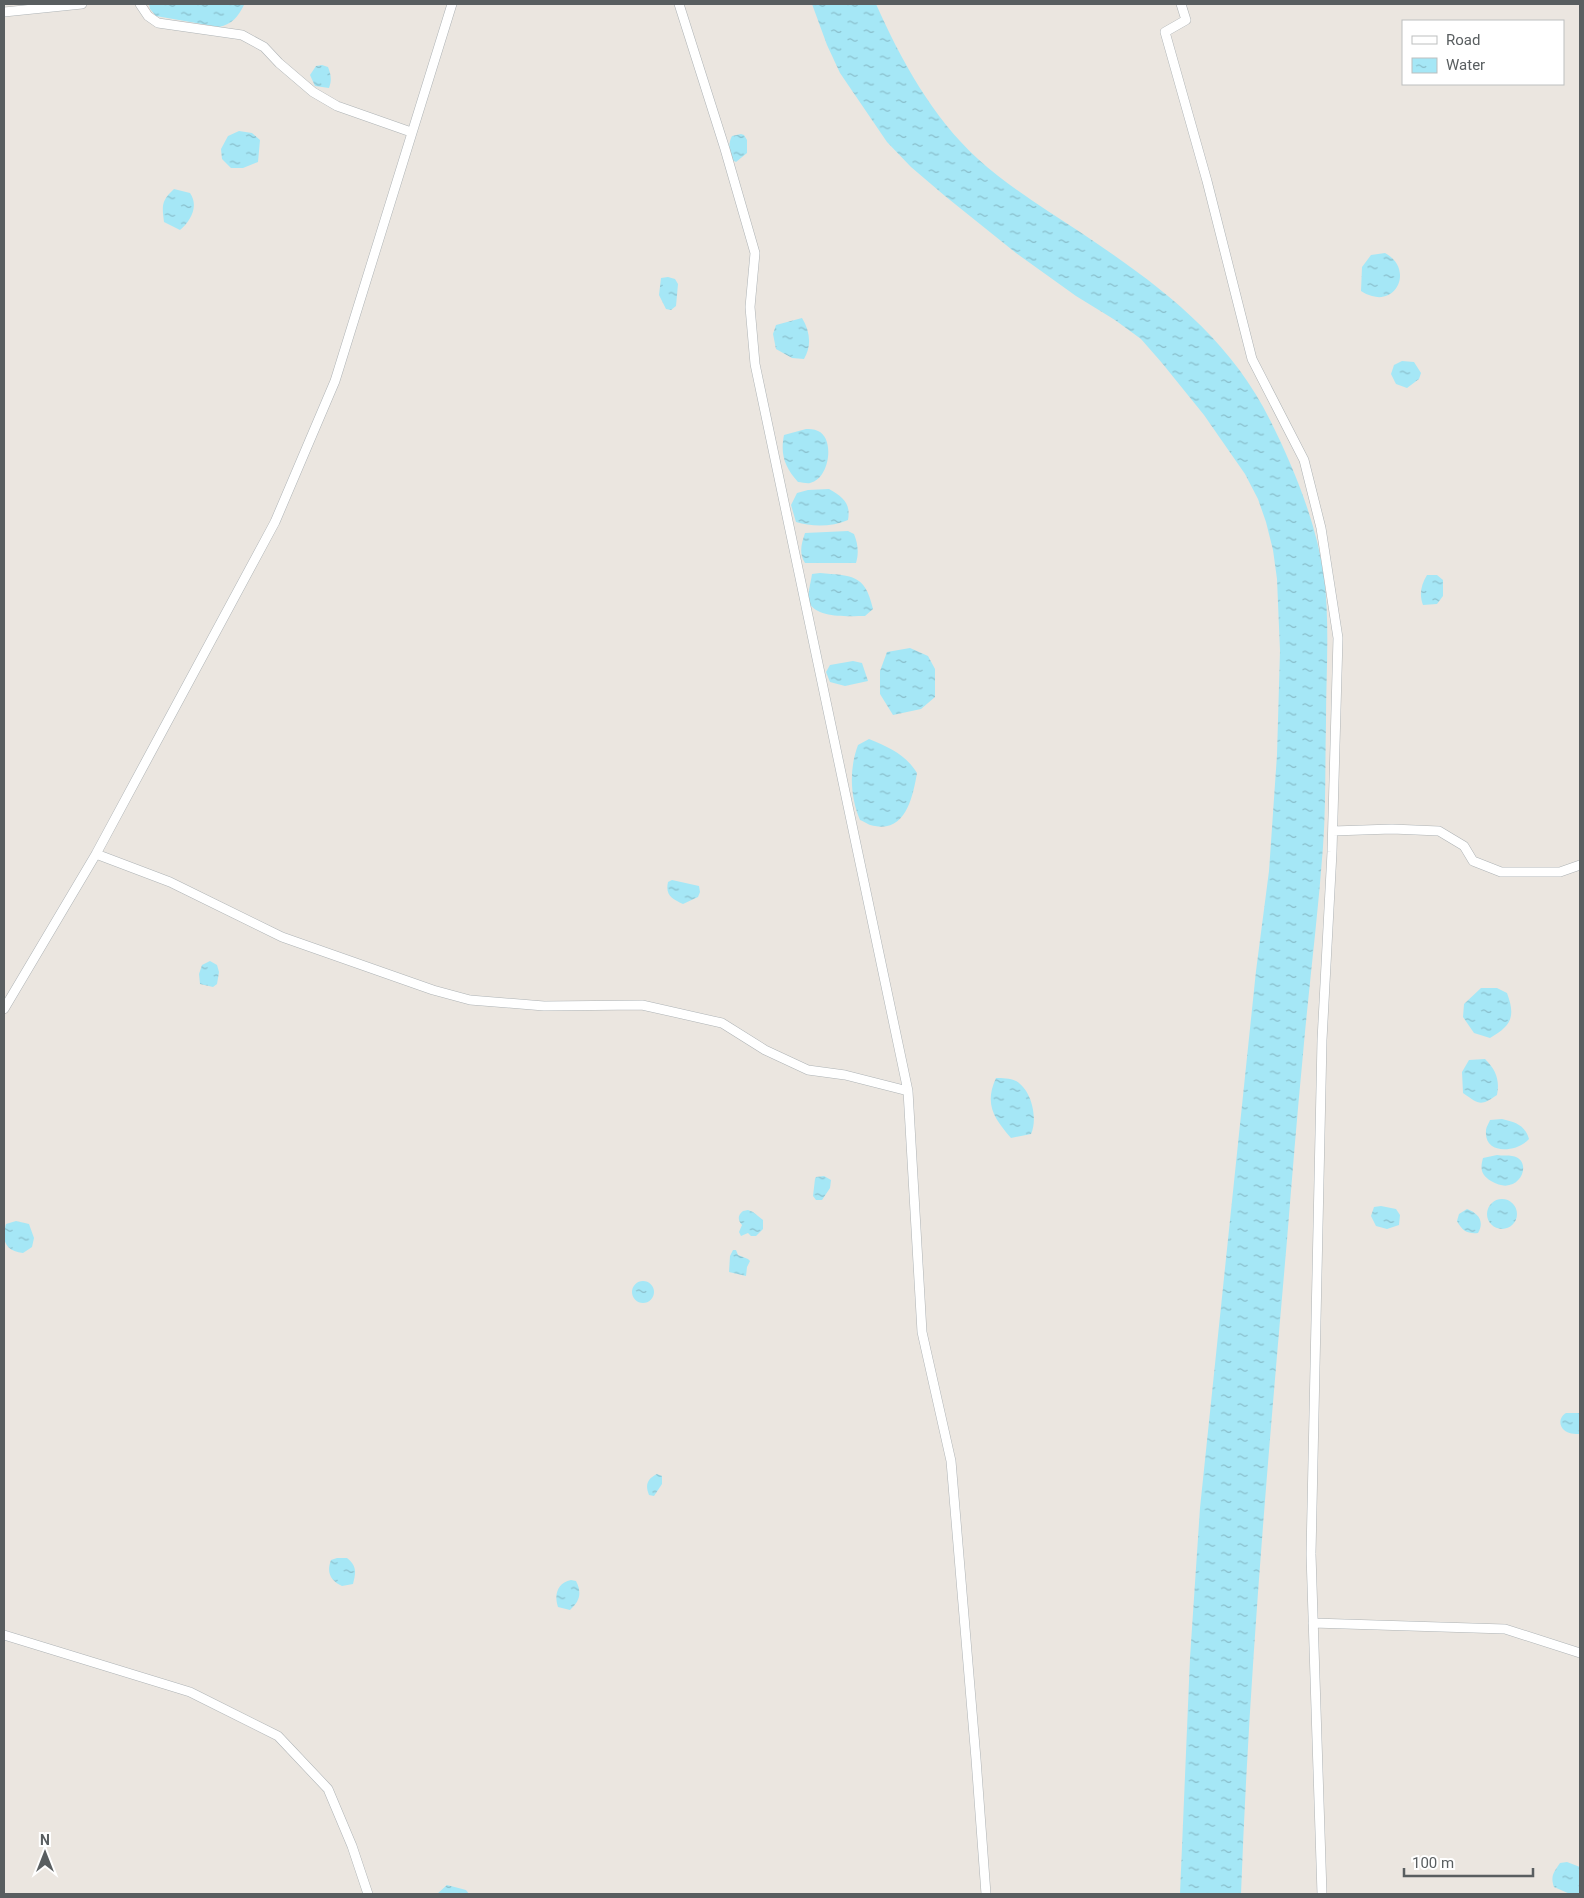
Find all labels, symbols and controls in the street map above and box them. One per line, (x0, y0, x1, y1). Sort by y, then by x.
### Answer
legend (1402, 20, 1564, 85)
text: Road (1446, 31, 1480, 49)
text: Water (1446, 56, 1485, 74)
north arrow (20, 1828, 70, 1878)
text: N (40, 1832, 50, 1848)
scale bar (1404, 1846, 1533, 1878)
text: 100 m (1412, 1854, 1454, 1872)

